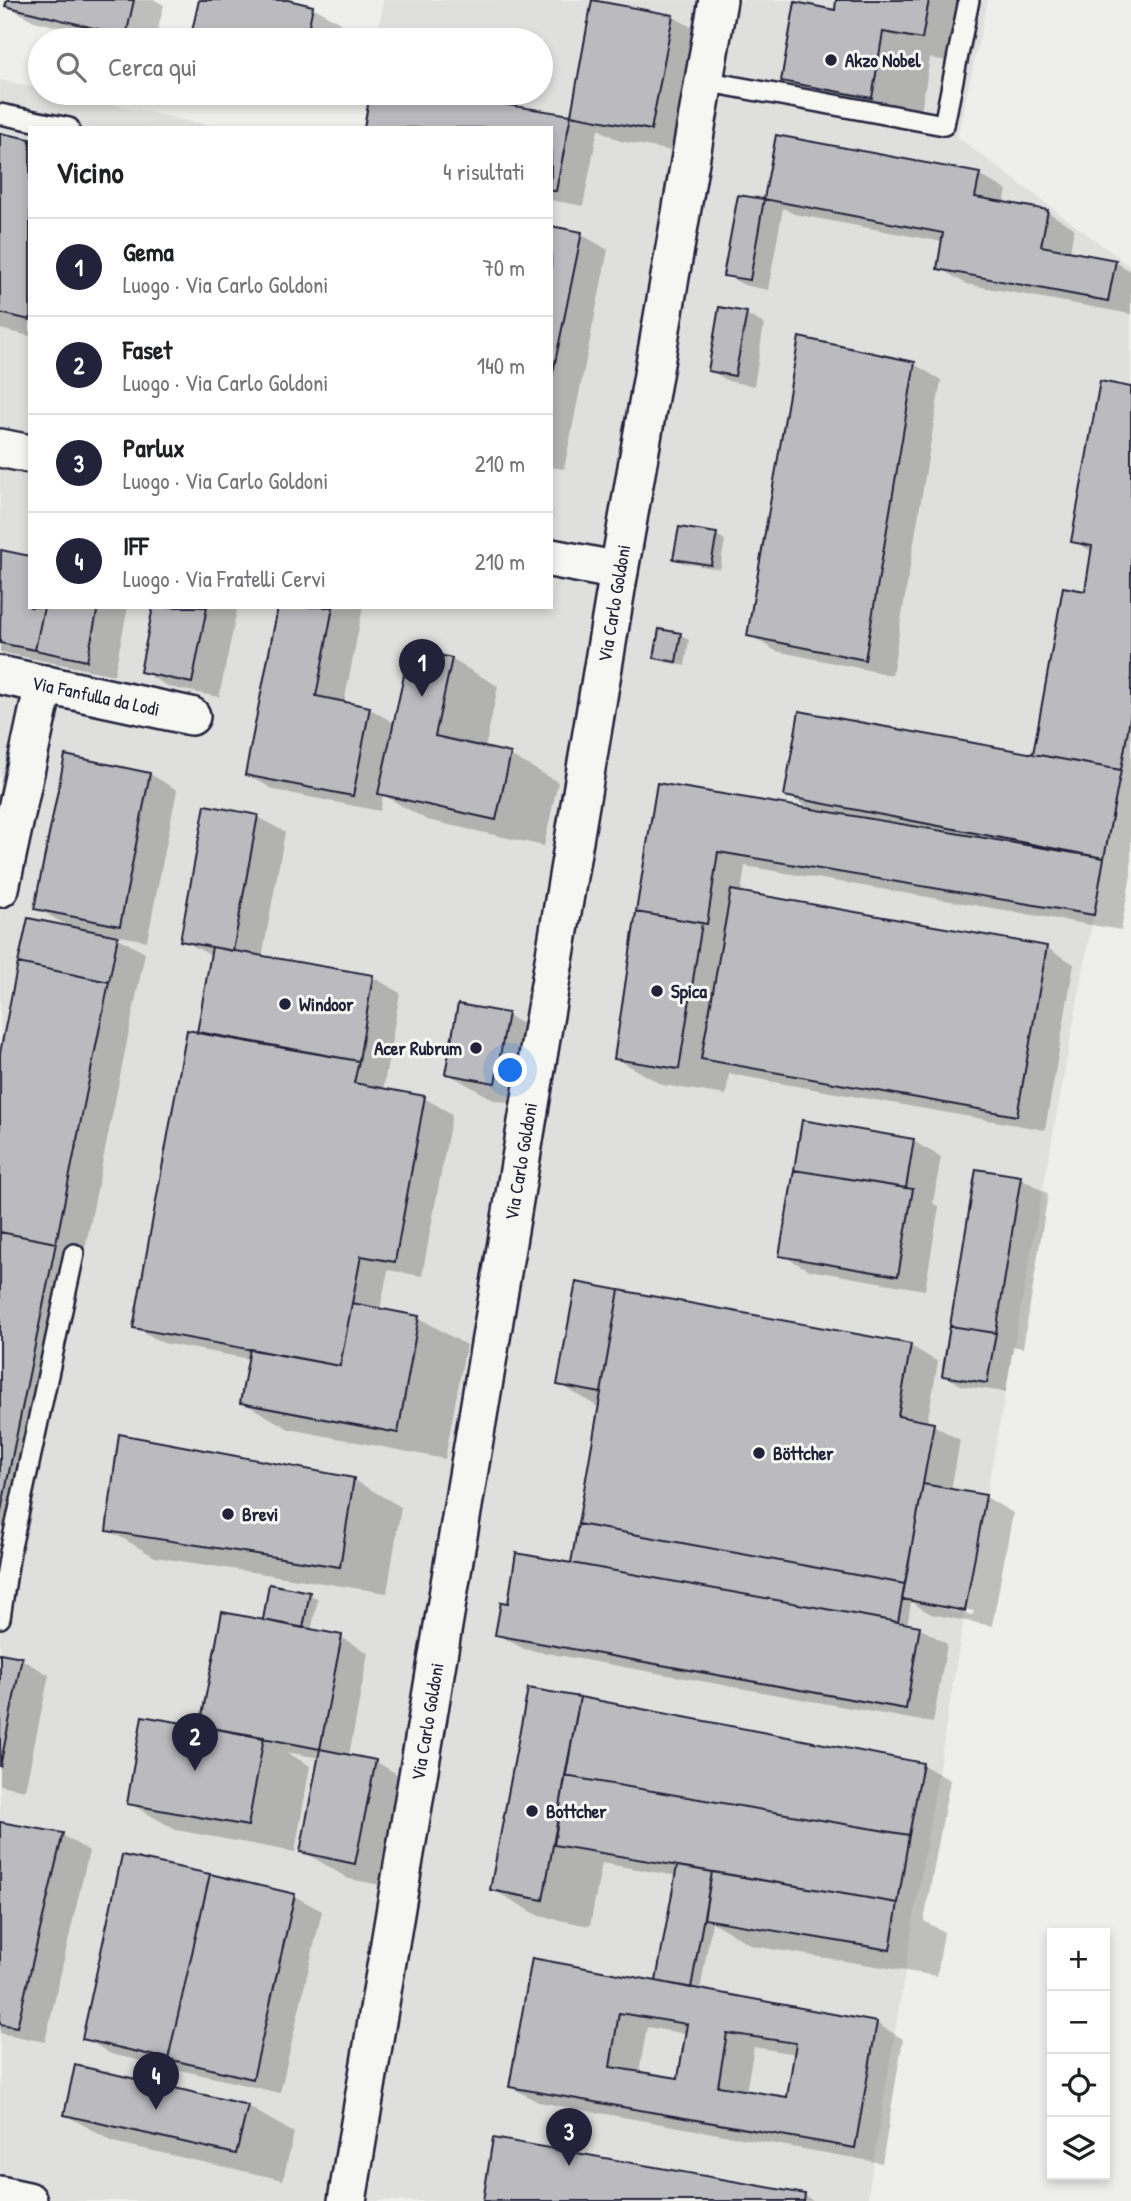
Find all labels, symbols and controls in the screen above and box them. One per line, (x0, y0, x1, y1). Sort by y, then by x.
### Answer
search box (28, 28, 553, 105)
place label: Akzo Nobel (845, 47, 921, 73)
icon: search (52, 48, 90, 86)
text: Cerca qui (108, 49, 197, 84)
marker: Akzo Nobel (823, 52, 839, 68)
text: Vicino (56, 152, 124, 192)
text: 4 risultati (443, 156, 525, 187)
text: Gema (123, 234, 174, 269)
text: 1 (75, 252, 83, 283)
text: 70 m (482, 252, 525, 283)
text: Luogo · Via Carlo Goldoni (123, 269, 328, 300)
text: Faset (123, 332, 172, 367)
text: 2 (74, 350, 84, 381)
text: 140 m (477, 350, 525, 381)
text: Luogo · Via Carlo Goldoni (123, 367, 328, 398)
text: Parlux (123, 430, 185, 465)
text: 3 (74, 448, 84, 479)
text: 210 m (475, 448, 525, 479)
text: Luogo · Via Carlo Goldoni (123, 465, 328, 496)
text: IFF (123, 528, 149, 563)
street label: Via Carlo Goldoni (591, 542, 636, 664)
text: 4 (75, 546, 83, 577)
text: 210 m (475, 546, 525, 577)
text: Luogo · Via Fratelli Cervi (123, 563, 326, 594)
pin: 1 (399, 639, 445, 697)
street label: Via Fanfulla da Lodi (29, 669, 162, 722)
place label: Spica (671, 978, 707, 1005)
marker: Spica (649, 983, 665, 999)
place label: Windoor (299, 991, 354, 1017)
marker: Windoor (277, 996, 293, 1012)
place label: Acer Rubrum (374, 1035, 462, 1061)
marker: Acer Rubrum (468, 1040, 484, 1056)
your location (493, 1053, 527, 1087)
street label: Via Carlo Goldoni (498, 1101, 543, 1222)
place label: Böttcher (773, 1440, 834, 1466)
marker: Böttcher (751, 1445, 767, 1461)
place label: Brevi (242, 1501, 278, 1527)
marker: Brevi (220, 1506, 236, 1522)
street label: Via Carlo Goldoni (404, 1661, 450, 1782)
pin: 2 (172, 1713, 218, 1771)
place label: Bottcher (546, 1798, 607, 1824)
marker: Bottcher (524, 1803, 540, 1819)
map controls (1047, 1928, 1110, 2180)
button: + (1047, 1928, 1110, 1991)
button: − (1047, 1991, 1110, 2054)
pin: 4 (133, 2052, 179, 2110)
button: locate (1047, 2054, 1110, 2117)
pin: 3 (546, 2108, 592, 2166)
button: layers (1047, 2117, 1110, 2180)

